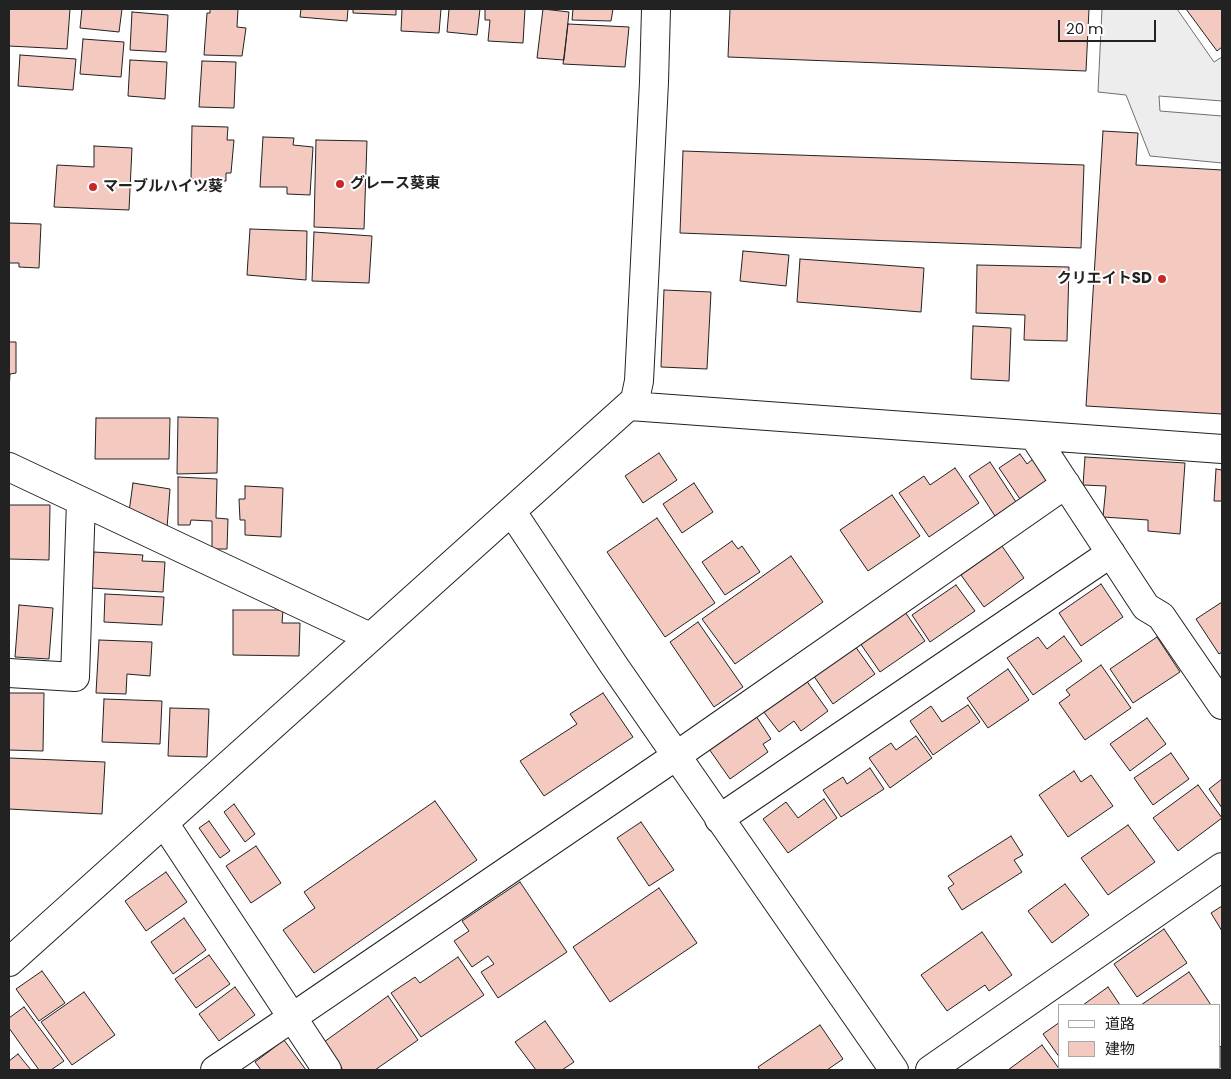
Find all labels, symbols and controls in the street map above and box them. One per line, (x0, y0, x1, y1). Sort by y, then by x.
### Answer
scale bar (1061, 10, 1158, 42)
text: 20 m (1066, 18, 1104, 39)
place label: グレース葵東 (350, 175, 440, 193)
place label: マーブルハイツ葵 (103, 178, 223, 196)
marker: グレース葵東 (334, 178, 346, 190)
marker: マーブルハイツ葵 (87, 181, 99, 193)
place label: クリエイトSD (1057, 270, 1152, 288)
marker: クリエイトSD (1156, 273, 1168, 285)
legend (1058, 1004, 1221, 1069)
text: 道路 (1105, 1013, 1135, 1034)
text: 建物 (1105, 1038, 1135, 1059)

